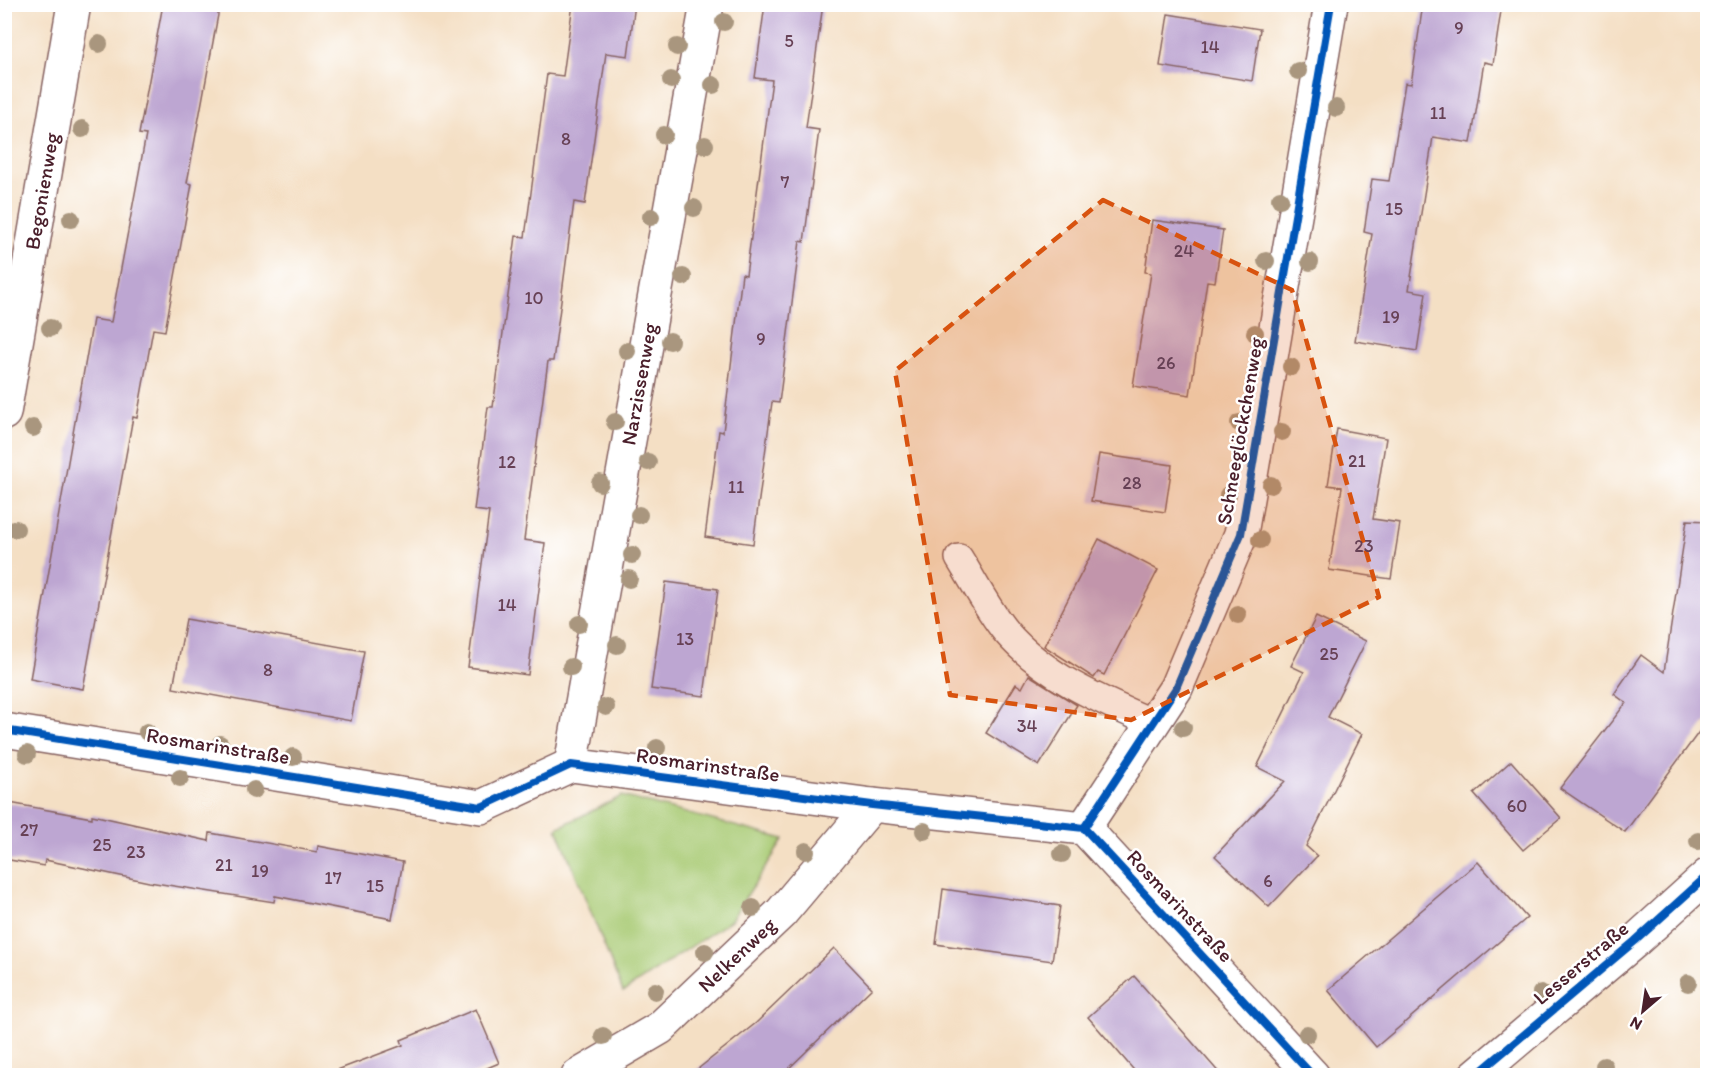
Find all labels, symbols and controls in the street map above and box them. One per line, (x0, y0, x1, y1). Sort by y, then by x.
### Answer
house number: 9 (1454, 17, 1464, 39)
house number: 5 (784, 30, 794, 52)
house number: 14 (1200, 36, 1220, 58)
house number: 11 (1430, 102, 1446, 124)
house number: 8 (561, 128, 571, 150)
street label: Begonienweg (19, 130, 64, 252)
house number: 7 (781, 171, 790, 193)
house number: 15 (1385, 198, 1403, 220)
house number: 24 (1174, 240, 1194, 262)
house number: 10 (524, 287, 544, 309)
house number: 19 (1382, 306, 1400, 328)
street label: Narzissenweg (615, 321, 662, 447)
house number: 9 (756, 328, 766, 350)
street label: Schneeglöckchenweg (1211, 335, 1268, 527)
house number: 26 (1157, 352, 1176, 374)
house number: 21 (1348, 450, 1366, 472)
house number: 12 (498, 451, 516, 473)
house number: 28 (1122, 472, 1142, 494)
house number: 11 (728, 476, 744, 498)
house number: 23 (1354, 535, 1374, 557)
house number: 14 (497, 594, 517, 616)
house number: 13 (676, 628, 694, 650)
house number: 25 (1320, 643, 1338, 665)
house number: 8 (263, 659, 273, 681)
house number: 34 (1017, 715, 1037, 737)
street label: Rosmarinstraße (145, 722, 292, 769)
street label: Rosmarinstraße (635, 742, 782, 787)
house number: 60 (1507, 795, 1527, 817)
house number: 27 (20, 819, 38, 841)
house number: 25 (93, 834, 111, 856)
house number: 23 (126, 841, 146, 863)
street label: Rosmarinstraße (1122, 844, 1239, 967)
house number: 21 (215, 854, 233, 876)
house number: 19 (251, 860, 269, 882)
house number: 17 (324, 867, 342, 889)
house number: 6 (1263, 870, 1273, 892)
house number: 15 (366, 875, 384, 897)
street label: Nelkenweg (692, 912, 781, 997)
street label: Lesserstraße (1528, 915, 1634, 1010)
north arrow (1613, 981, 1673, 1041)
text: N (1627, 1013, 1645, 1035)

